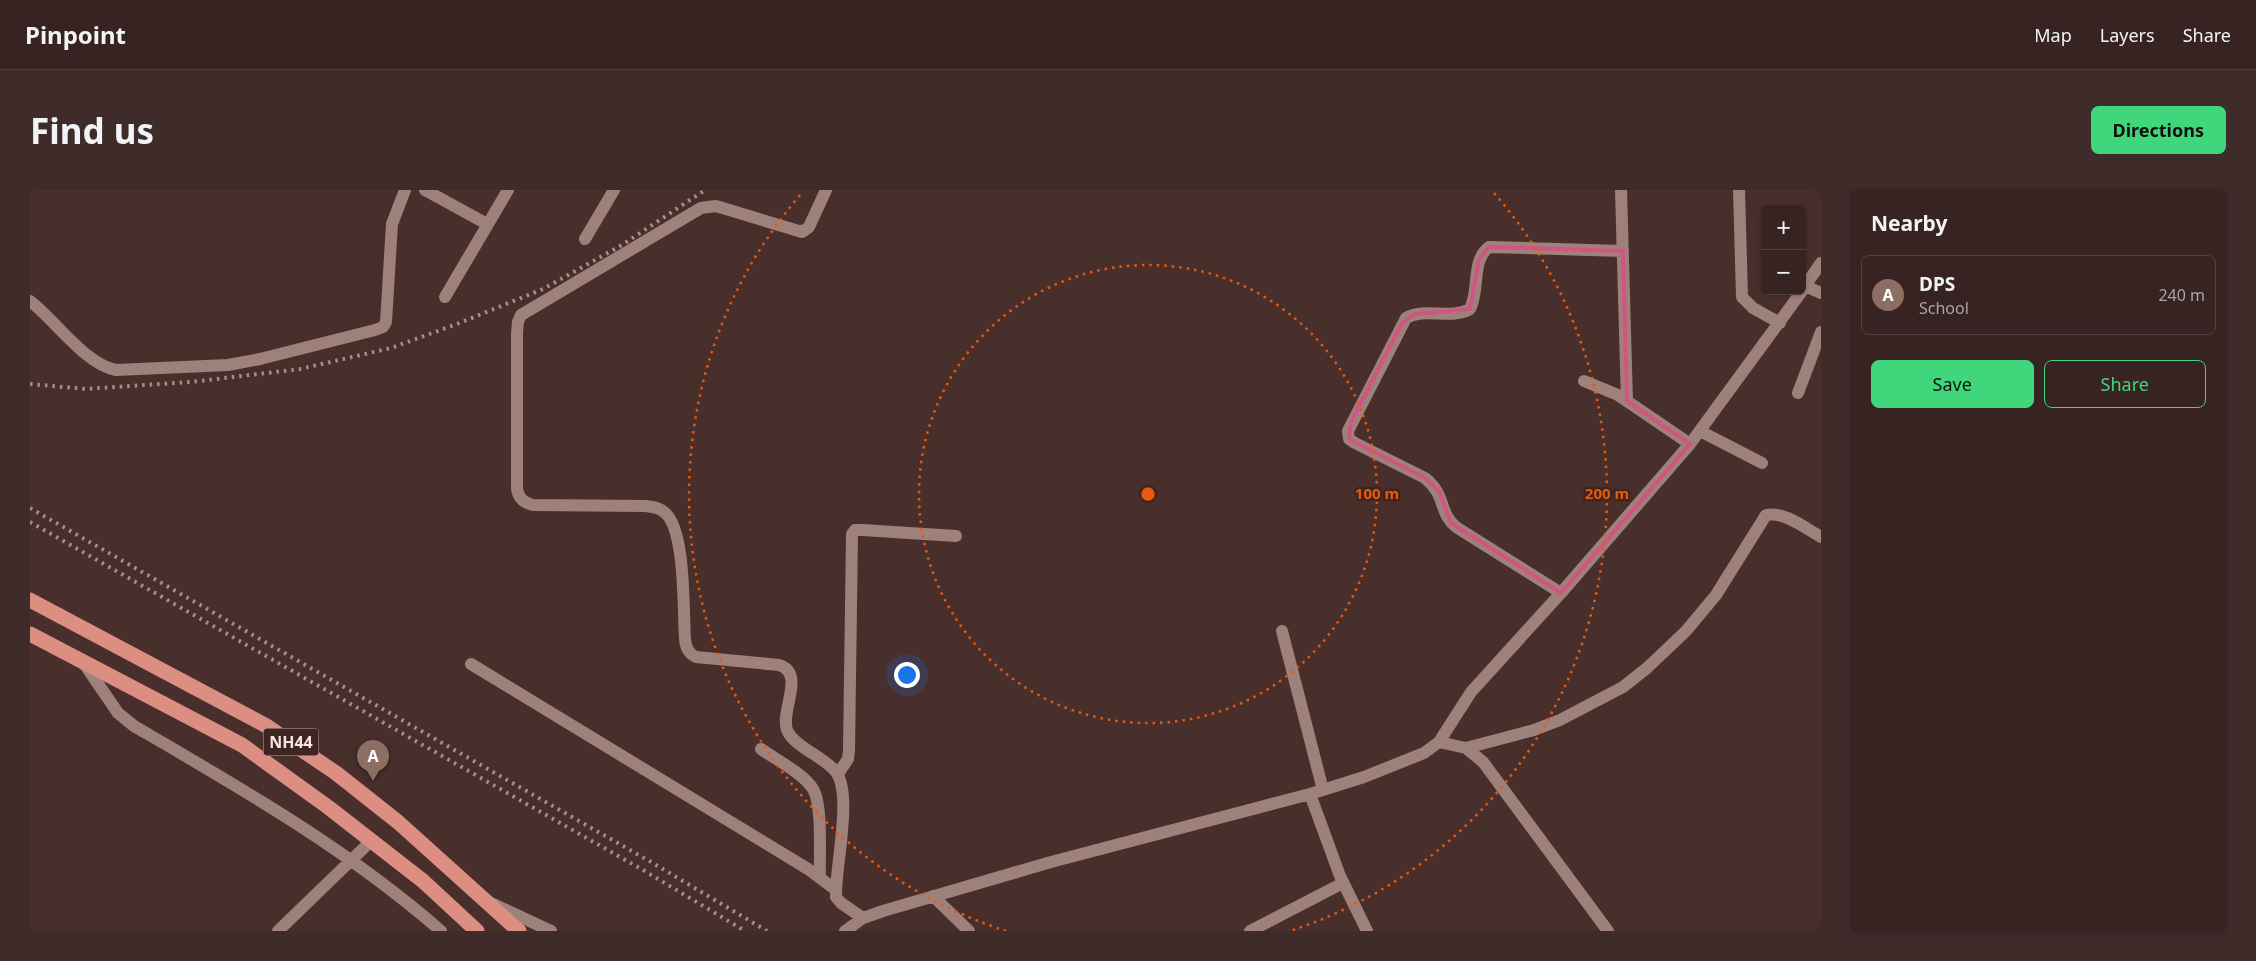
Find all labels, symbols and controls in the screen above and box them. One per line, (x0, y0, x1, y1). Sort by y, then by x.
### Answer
text: Pinpoint (25, 18, 126, 51)
text: Map (2034, 23, 2072, 47)
text: Layers (2100, 23, 2155, 47)
text: Share (2183, 23, 2231, 47)
button: Directions (2091, 106, 2226, 154)
text: Find us (30, 107, 154, 154)
map controls (1761, 205, 1806, 295)
button: + (1761, 205, 1806, 250)
text: Nearby (1871, 209, 1947, 237)
button: − (1761, 250, 1806, 295)
text: DPS (1919, 271, 1955, 297)
text: A (1882, 284, 1894, 306)
text: 240 m (2158, 284, 2205, 306)
text: School (1919, 297, 1969, 319)
button: Save (1871, 360, 2034, 408)
button: Share (2044, 360, 2206, 408)
text: 100 m (1355, 483, 1399, 503)
text: 200 m (1585, 483, 1629, 503)
centre of rings (1139, 485, 1157, 503)
your location (894, 662, 920, 688)
road number: NH44 (264, 728, 318, 756)
pin: A (357, 740, 389, 781)

